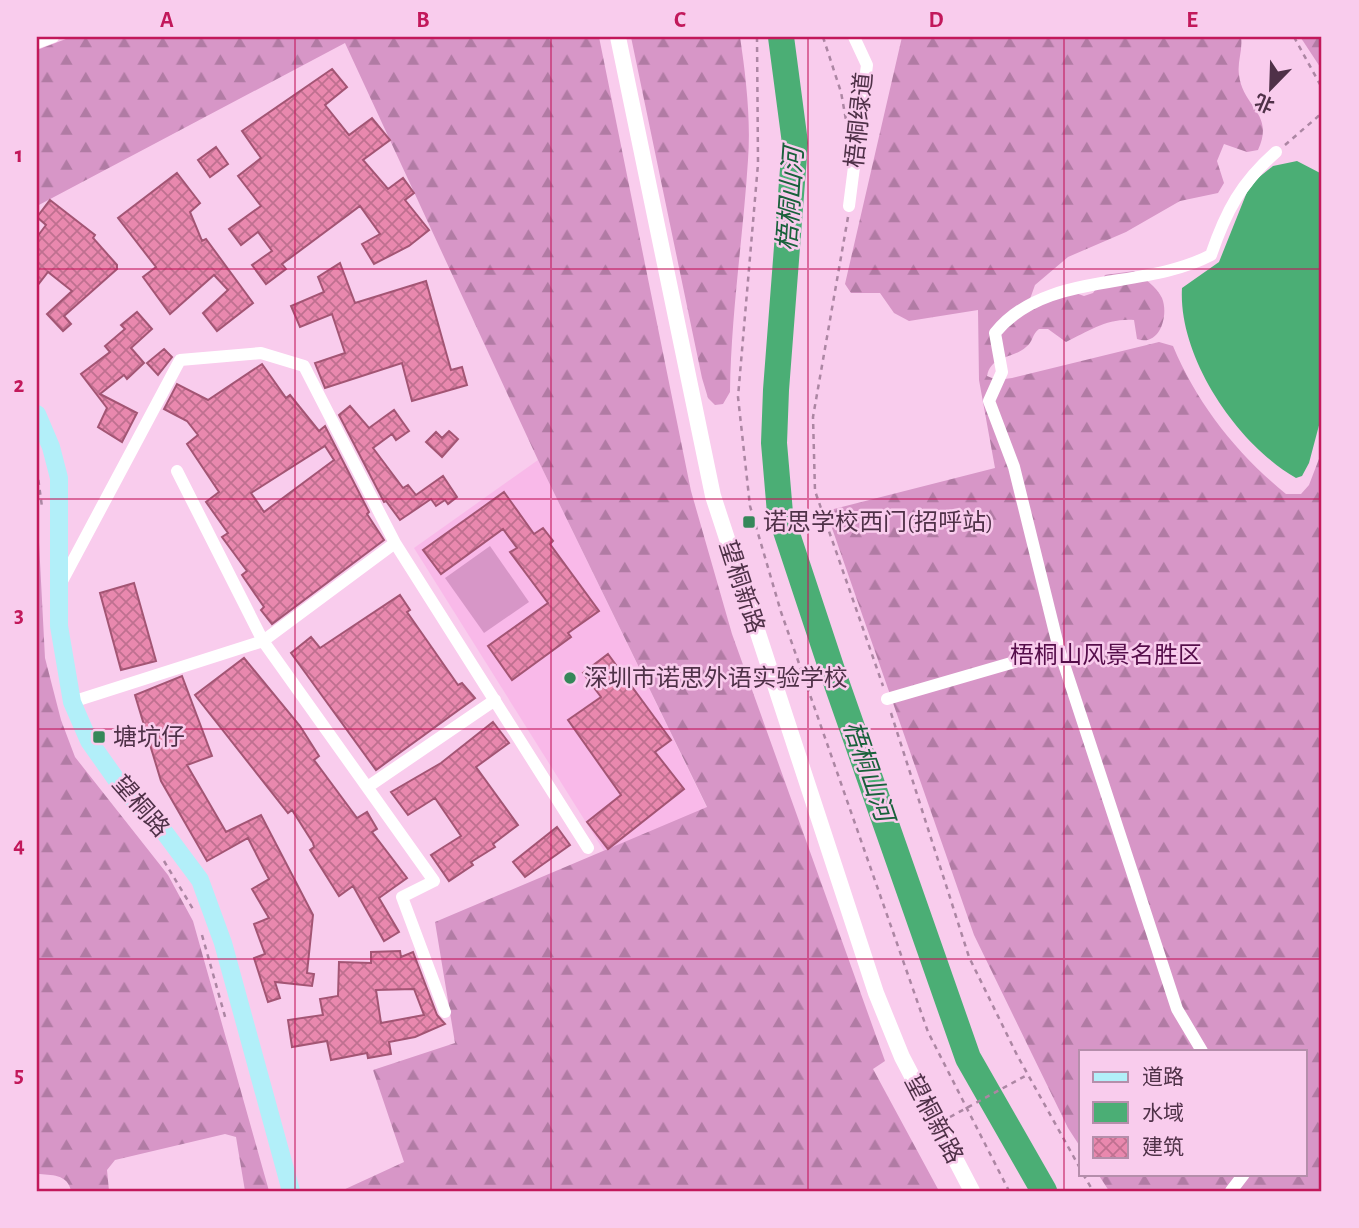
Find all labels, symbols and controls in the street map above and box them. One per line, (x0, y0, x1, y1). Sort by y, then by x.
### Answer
text: A (160, 9, 174, 32)
text: B (416, 9, 430, 32)
text: C (674, 9, 686, 32)
text: D (928, 9, 944, 32)
text: E (1186, 9, 1198, 32)
north arrow (1236, 52, 1306, 122)
street label: 梧桐绿道 (841, 71, 877, 169)
text: 北 (1252, 90, 1277, 116)
water label: 梧桐山河 (773, 141, 808, 252)
text: 1 (15, 144, 23, 167)
text: 2 (14, 374, 25, 397)
place label: 诺思学校西门(招呼站) (763, 509, 993, 535)
marker: 诺思学校西门(招呼站) (741, 514, 757, 530)
street label: 望桐新路 (715, 537, 769, 637)
text: 3 (14, 604, 24, 627)
park label: 梧桐山风景名胜区 (1010, 642, 1202, 668)
place label: 深圳市诺思外语实验学校 (584, 665, 848, 691)
marker: 深圳市诺思外语实验学校 (562, 670, 578, 686)
water label: 梧桐山河 (839, 718, 900, 829)
place label: 塘坑仔 (113, 724, 185, 750)
marker: 塘坑仔 (91, 729, 107, 745)
street label: 望桐路 (108, 770, 174, 842)
text: 4 (13, 834, 25, 857)
legend (1079, 1050, 1306, 1176)
text: 5 (14, 1064, 24, 1087)
text: 道路 (1142, 1066, 1184, 1088)
street label: 望桐新路 (900, 1071, 968, 1167)
text: 水域 (1142, 1102, 1184, 1124)
text: 建筑 (1142, 1136, 1184, 1158)

